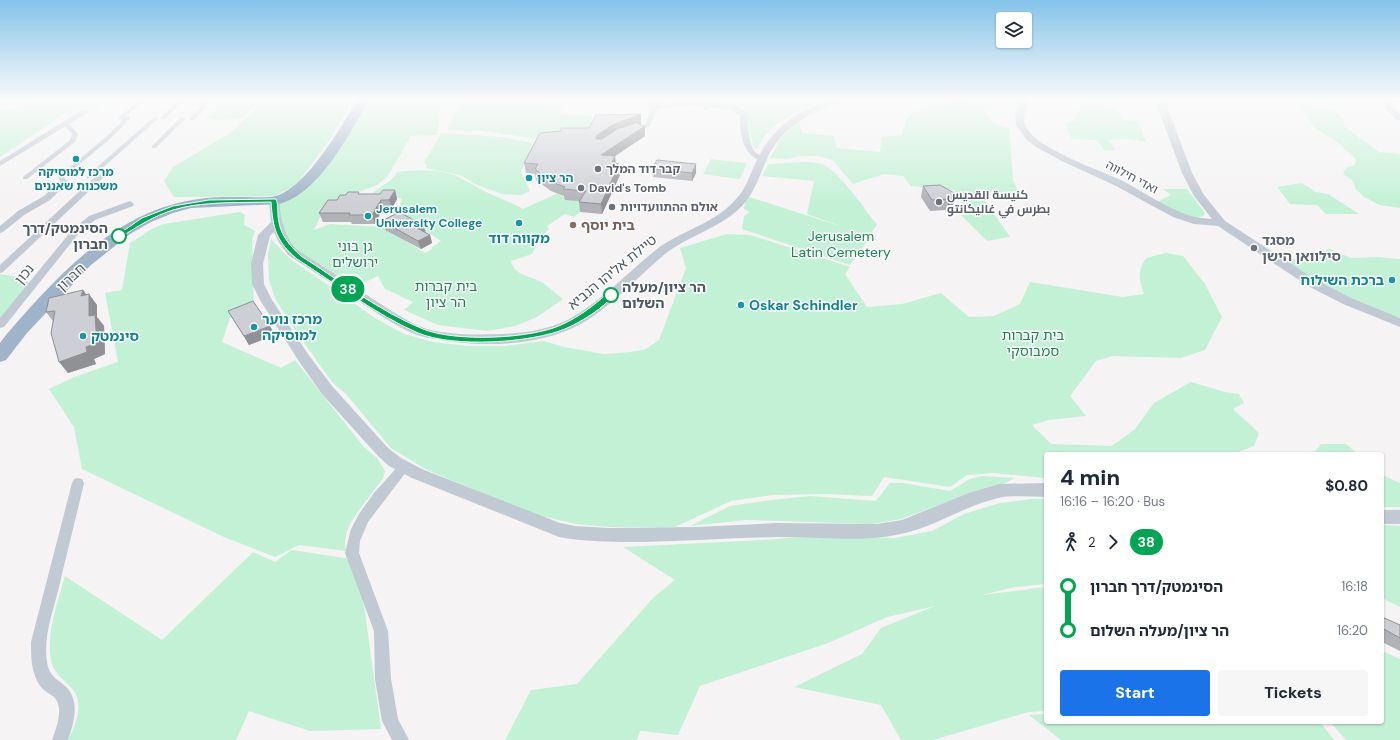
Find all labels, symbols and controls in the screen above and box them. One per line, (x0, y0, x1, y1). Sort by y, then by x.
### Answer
map controls (996, 12, 1032, 48)
button: layers (996, 12, 1032, 48)
marker: מרכז למוסיקה משכנות שאננים (71, 154, 81, 164)
street label: ואדי חילווה (1103, 157, 1161, 197)
place label: קבר דוד המלך (606, 161, 680, 177)
place label: מרכז למוסיקה משכנות שאננים (34, 164, 118, 194)
marker: קבר דוד המלך (593, 164, 603, 174)
place label: הר ציון (537, 170, 573, 186)
marker: הר ציון (524, 173, 534, 183)
place label: David's Tomb (589, 180, 667, 196)
marker: David's Tomb (576, 183, 586, 193)
place label: كنيسة القديس بطرس في غاليكانتو (947, 187, 1050, 219)
marker: كنيسة القديس بطرس في غاليكانتو (934, 197, 944, 207)
place label: אולם ההתוועדויות (620, 199, 718, 215)
place label: Jerusalem University College (376, 201, 482, 231)
marker: אולם ההתוועדויות (607, 202, 617, 212)
marker: Jerusalem University College (363, 211, 373, 221)
place label: בית יוסף (581, 216, 635, 234)
marker: מקווה דוד (514, 218, 524, 228)
place label: הסינמטק/דרך חברון (22, 219, 108, 253)
marker: בית יוסף (568, 220, 578, 230)
park label: Jerusalem Latin Cemetery (791, 227, 891, 261)
marker: הסינמטק/דרך חברון (111, 228, 127, 244)
place label: מקווה דוד (488, 229, 550, 247)
street label: טיילת אליהו הנביא (564, 231, 660, 313)
place label: מסגד סילוואן הישן (1262, 231, 1341, 265)
park label: גן בוני ירושלים (332, 237, 378, 271)
marker: מסגד סילוואן הישן (1249, 243, 1259, 253)
street label: חברון (53, 259, 89, 295)
street label: נכון (10, 260, 38, 288)
place label: ברכת השילוח (1301, 271, 1384, 289)
marker: ברכת השילוח (1387, 275, 1397, 285)
line badge: 38 (330, 276, 366, 302)
park label: בית קברות הר ציון (415, 277, 477, 311)
place label: הר ציון/מעלה השלום (622, 278, 706, 312)
text: 38 (339, 280, 357, 298)
marker: הר ציון/מעלה השלום (603, 287, 619, 303)
place label: Oskar Schindler (749, 296, 858, 314)
marker: Oskar Schindler (736, 300, 746, 310)
place label: מרכז נוער למוסיקה (262, 310, 322, 344)
marker: מרכז נוער למוסיקה (249, 322, 259, 332)
park label: בית קברות סמבוסקי (1002, 326, 1064, 360)
place label: סינמטק (91, 327, 139, 345)
marker: סינמטק (78, 331, 88, 341)
text: 4 min (1060, 463, 1120, 492)
text: $0.80 (1325, 476, 1368, 496)
text: 16:16 – 16:20 · Bus (1060, 493, 1165, 510)
icon: walk (1060, 531, 1082, 553)
icon: forward (1102, 531, 1124, 553)
text: 38 (1138, 533, 1155, 551)
text: 2 (1088, 534, 1096, 551)
text: הסינמטק/דרך חברון (1090, 577, 1223, 597)
text: 16:18 (1341, 578, 1368, 595)
text: הר ציון/מעלה השלום (1090, 621, 1229, 641)
text: 16:20 (1337, 622, 1368, 639)
button: Start (1060, 670, 1210, 716)
button: Tickets (1218, 670, 1368, 716)

